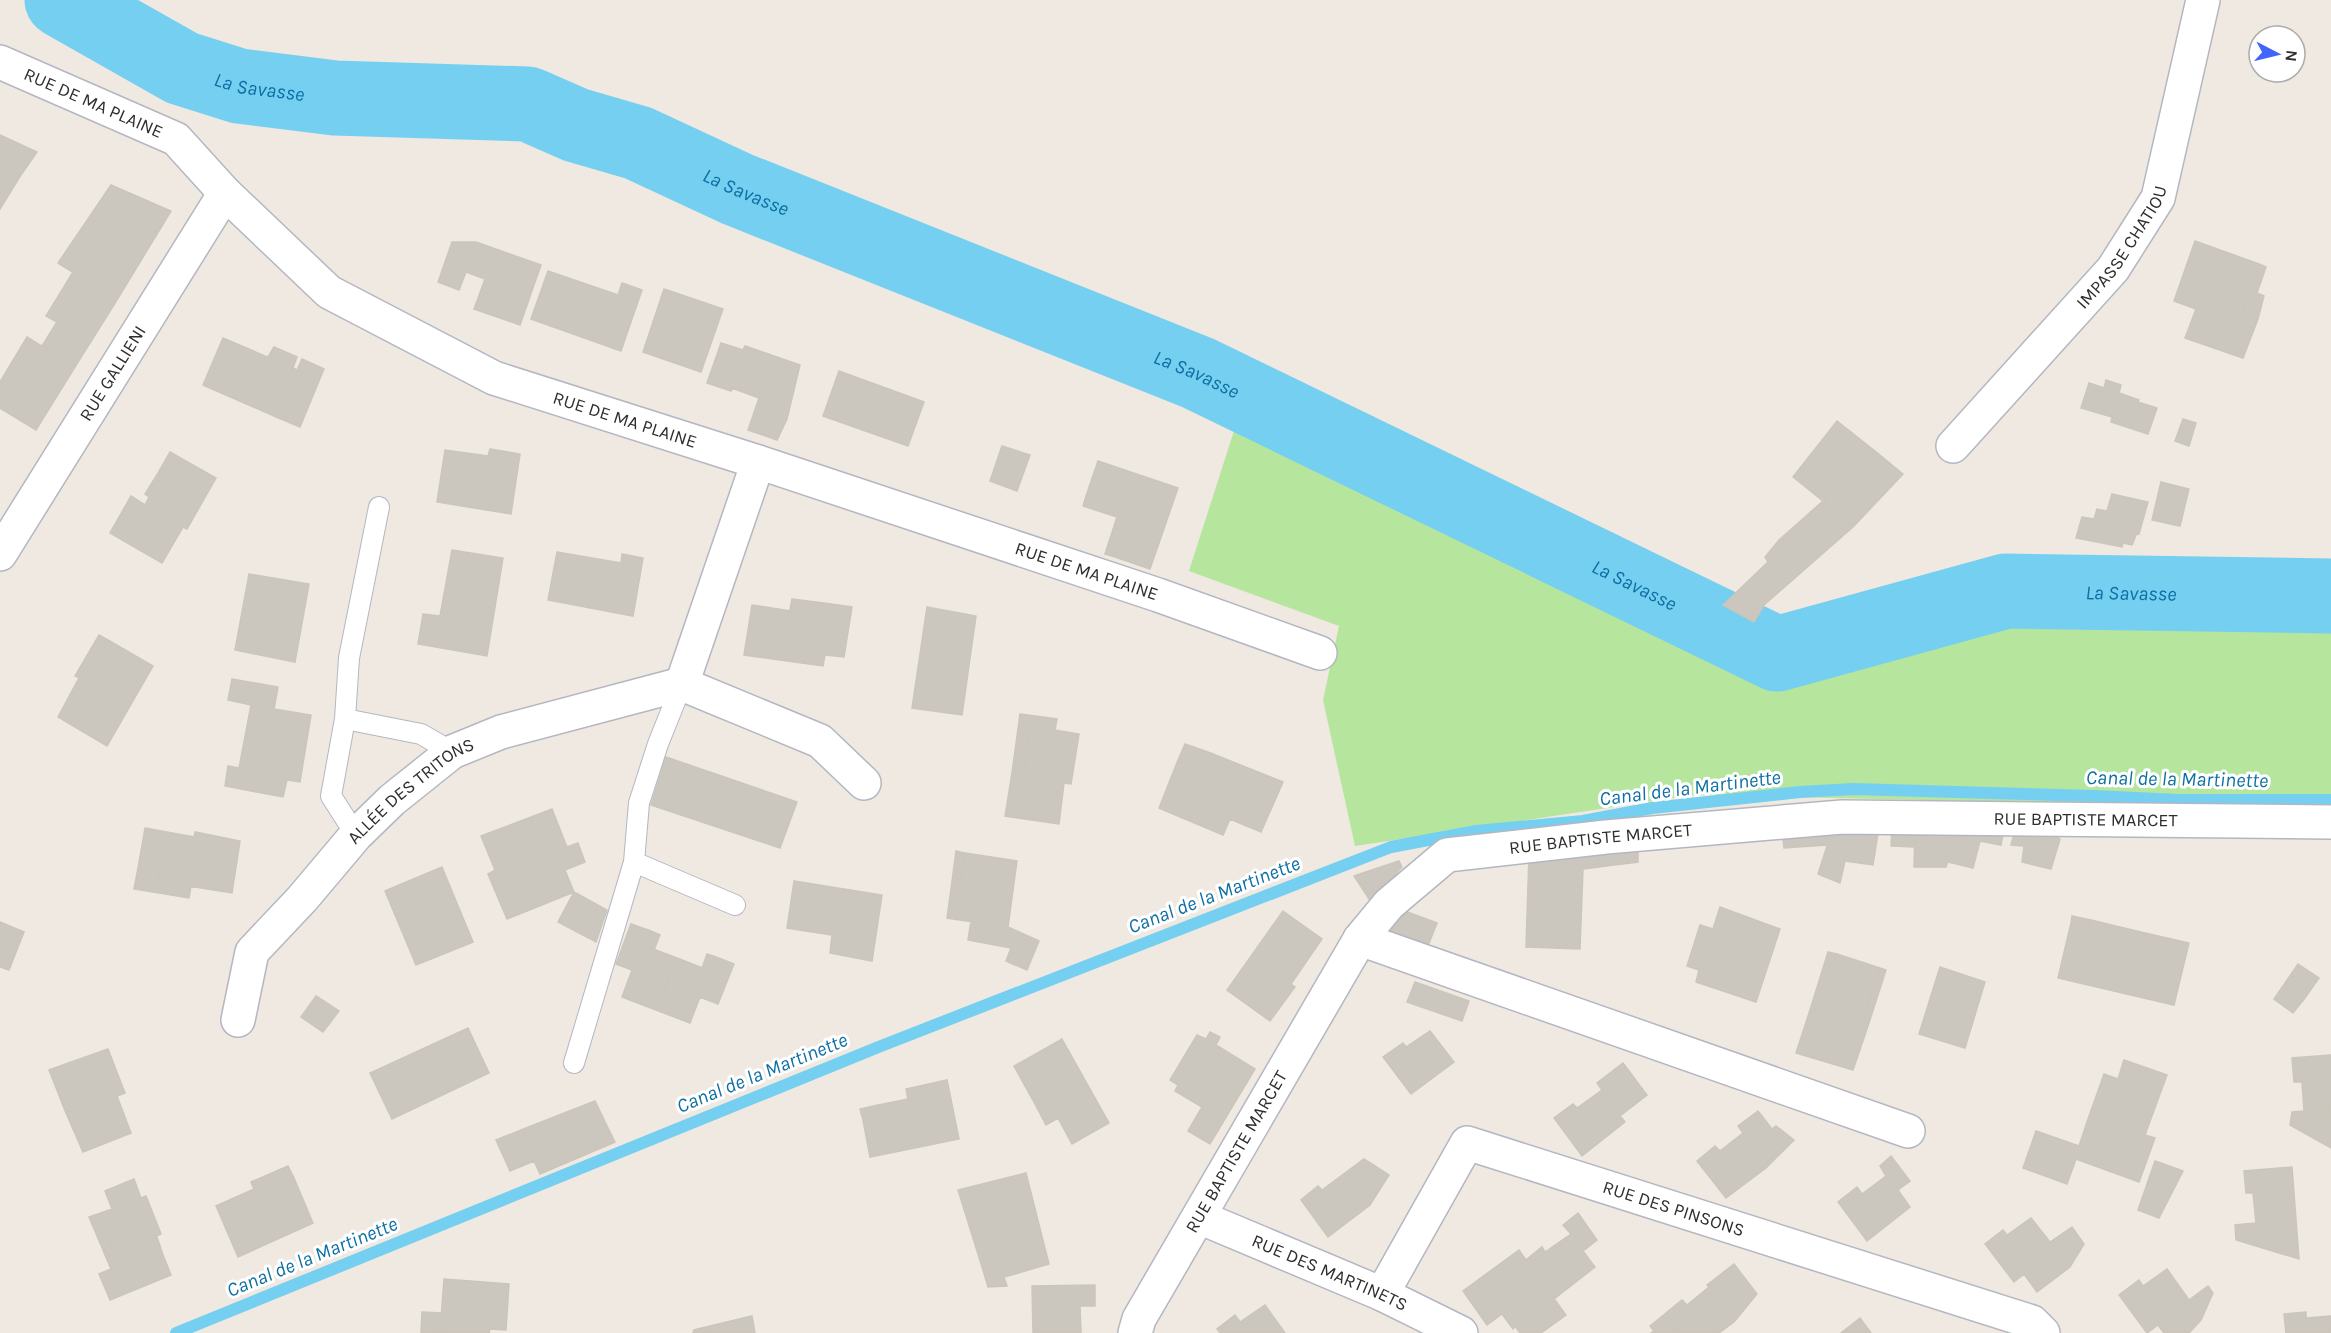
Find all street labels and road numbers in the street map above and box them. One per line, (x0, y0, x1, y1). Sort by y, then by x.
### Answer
street label: RUE DE MA PLAINE (21, 63, 166, 143)
street label: IMPASSE CHATIOU (2071, 183, 2171, 313)
street label: RUE GALLIENI (75, 321, 151, 425)
street label: RUE DE MA PLAINE (550, 386, 699, 453)
street label: RUE DE MA PLAINE (1012, 537, 1161, 605)
street label: ALLÉE DES TRITONS (342, 733, 477, 848)
street label: RUE BAPTISTE MARCET (1994, 808, 2178, 831)
street label: RUE BAPTISTE MARCET (1508, 819, 1693, 859)
street label: RUE BAPTISTE MARCET (1181, 1067, 1292, 1237)
street label: RUE DES PINSONS (1600, 1176, 1747, 1241)
street label: RUE DES MARTINETS (1248, 1229, 1411, 1316)

